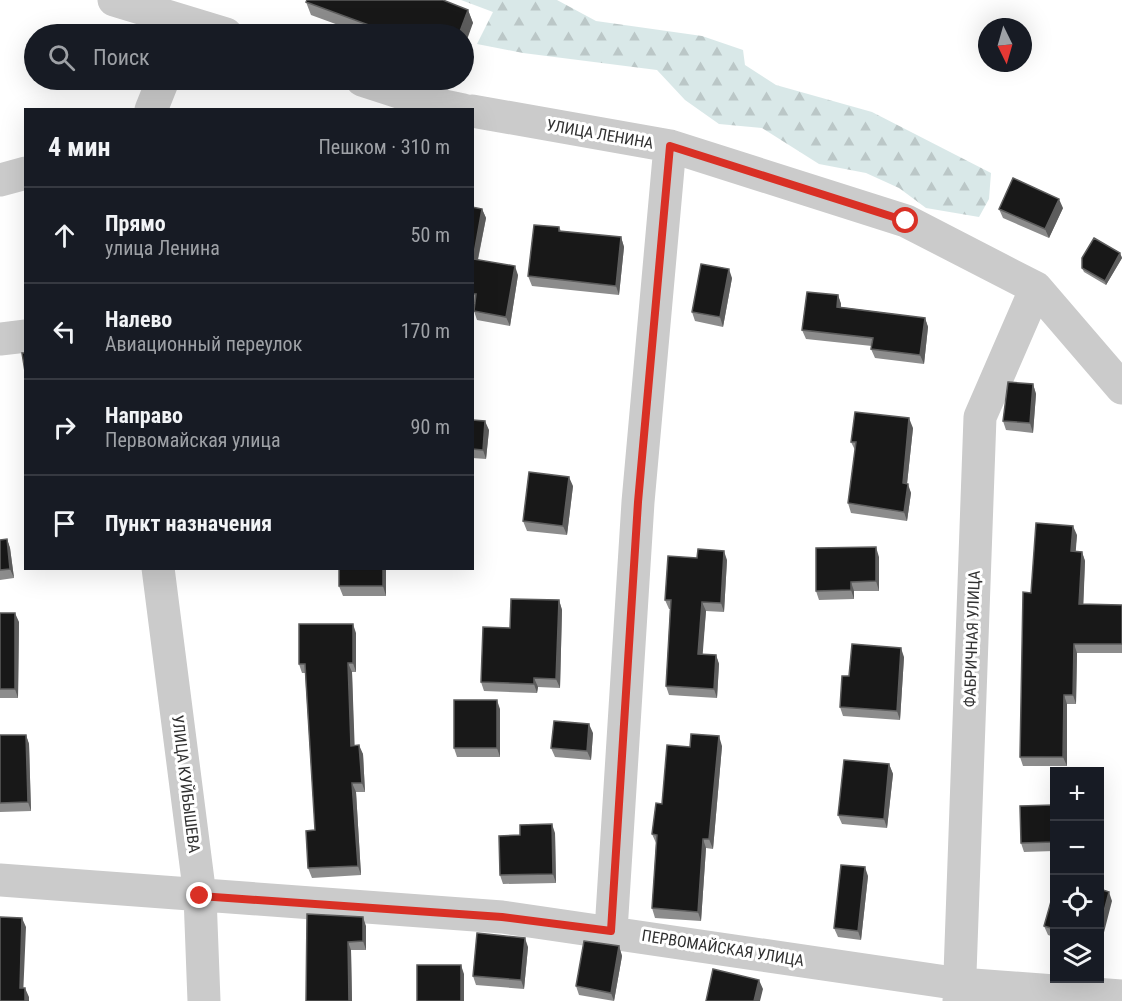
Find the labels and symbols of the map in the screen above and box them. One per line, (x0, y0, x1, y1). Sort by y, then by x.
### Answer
north arrow (978, 18, 1032, 72)
street label: УЛИЦА ЛЕНИНА (545, 115, 655, 153)
route start (892, 207, 918, 233)
street label: ФАБРИЧНАЯ УЛИЦА (960, 570, 984, 708)
street label: УЛИЦА КУЙБЫШЕВА (168, 714, 204, 854)
route end (186, 882, 212, 908)
street label: ПЕРВОМАЙСКАЯ УЛИЦА (640, 926, 806, 970)

